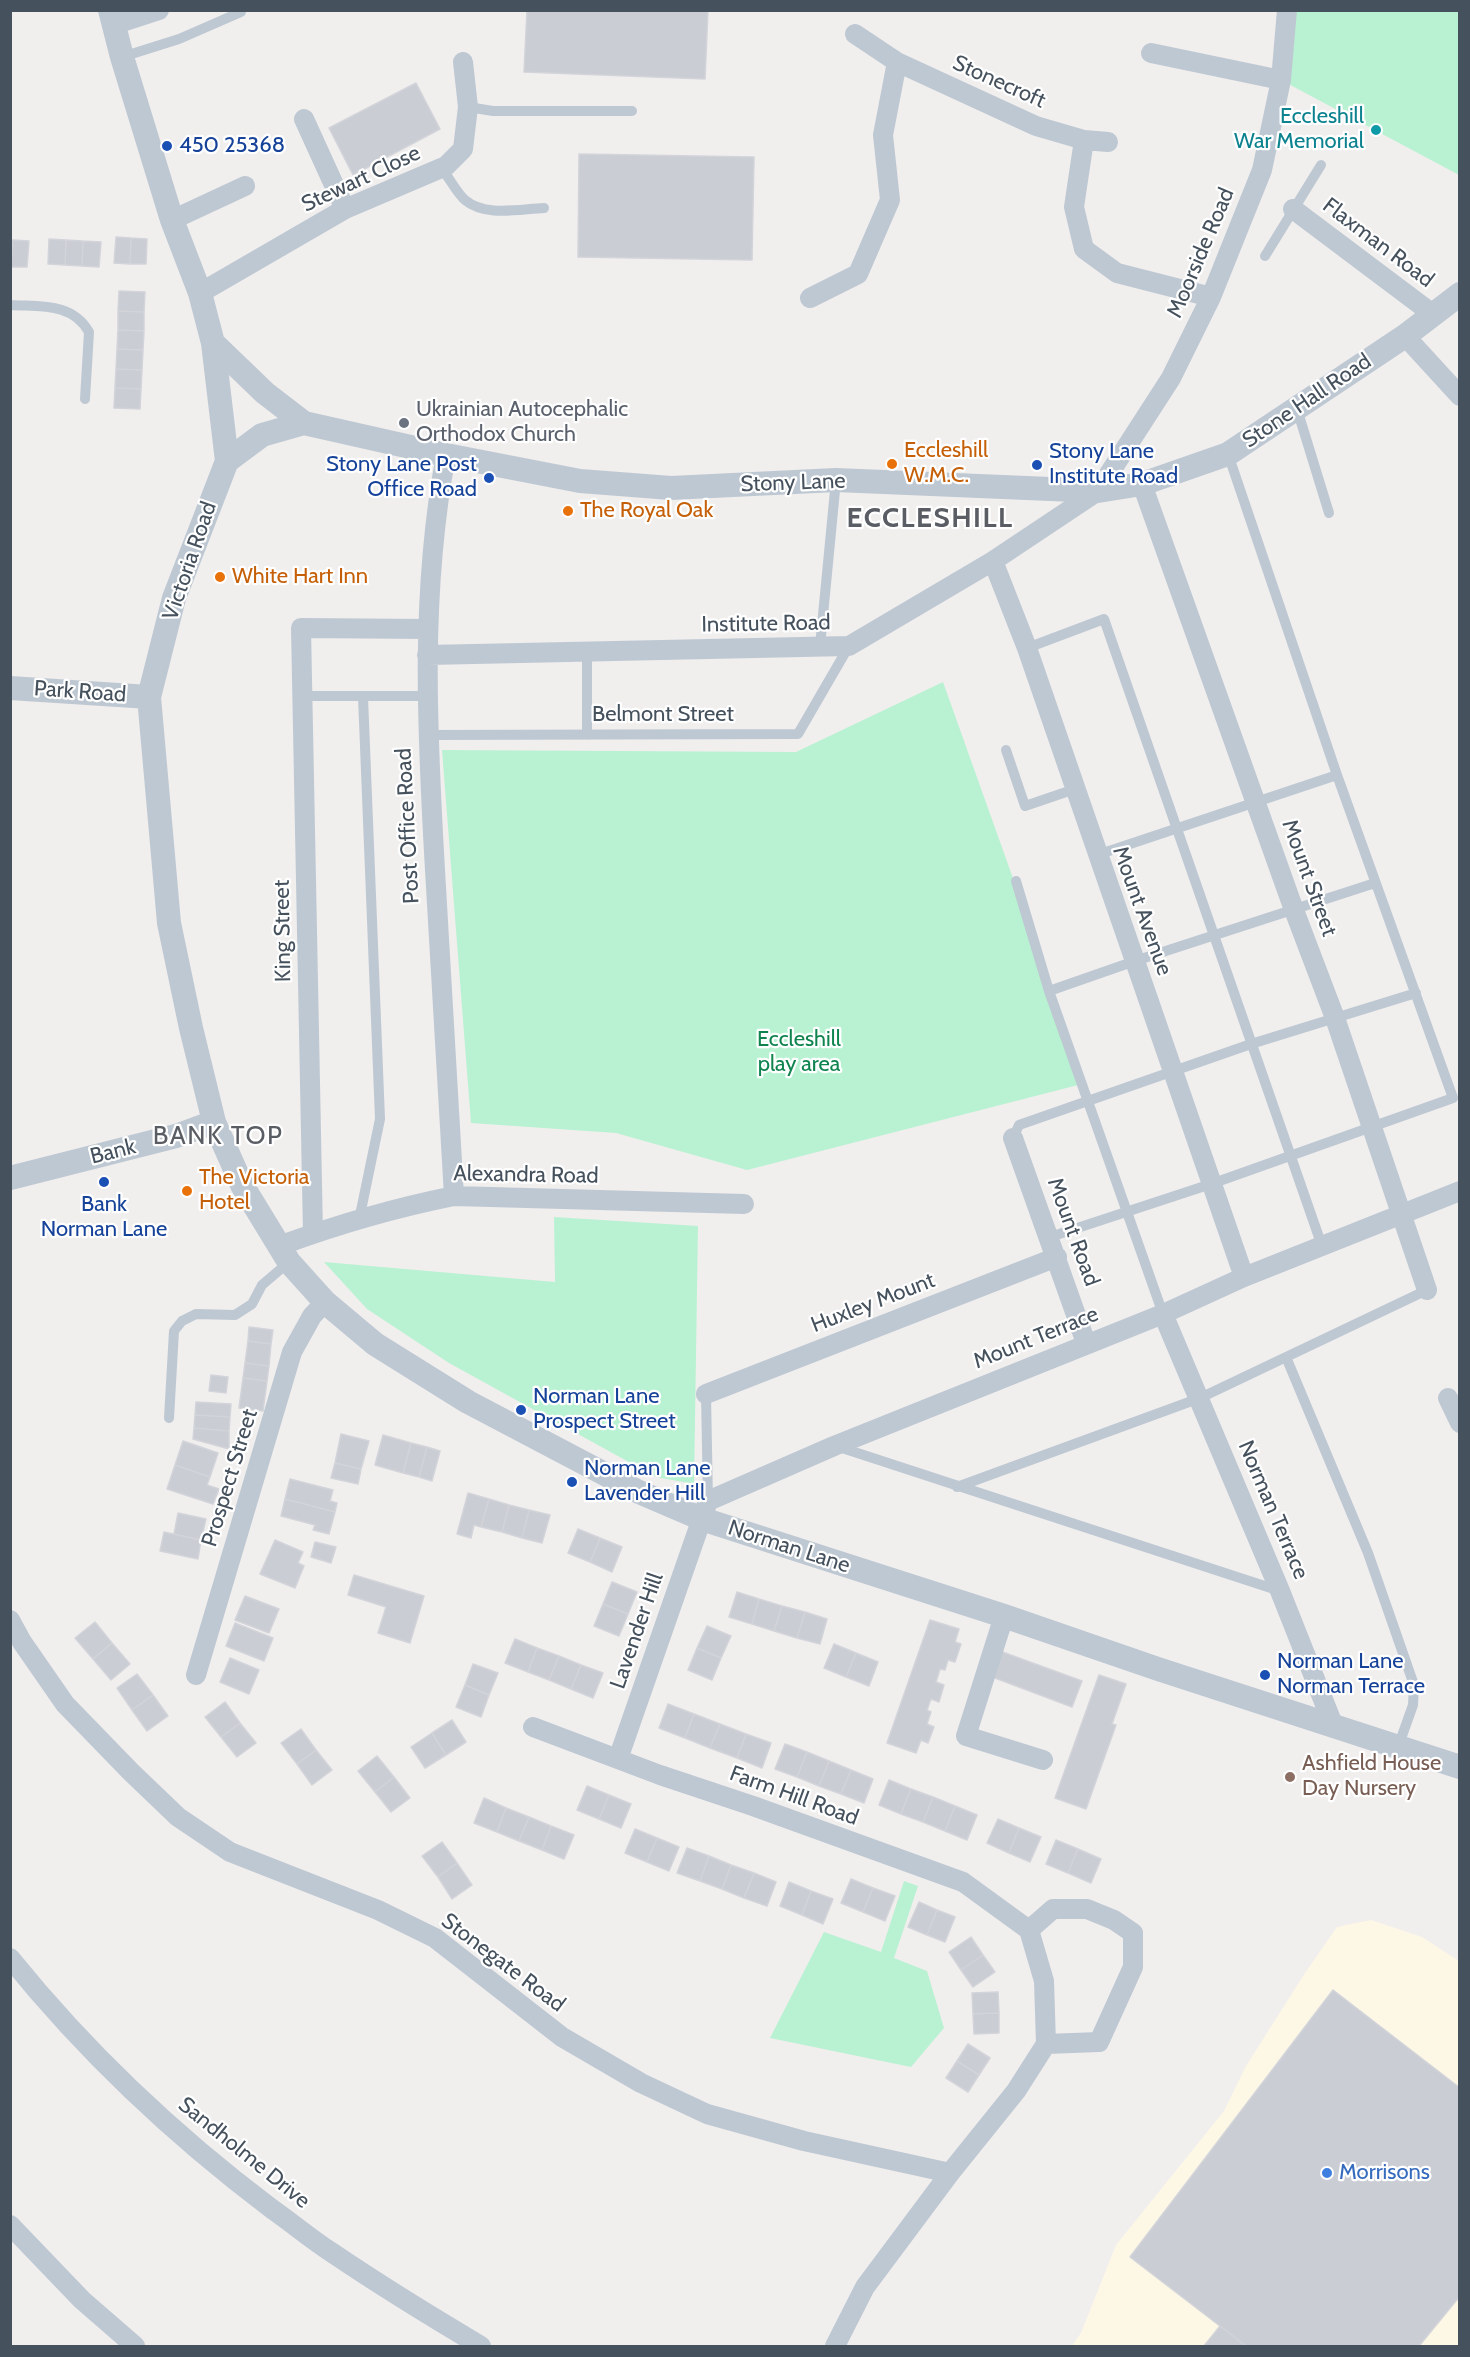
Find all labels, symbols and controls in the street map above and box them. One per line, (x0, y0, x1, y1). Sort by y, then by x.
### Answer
street label: Stonecroft (948, 50, 1050, 114)
place label: Eccleshill War Memorial (1234, 104, 1364, 156)
marker: Eccleshill War Memorial (1369, 123, 1383, 137)
place label: 450 25368 (179, 133, 285, 159)
marker: 450 25368 (160, 139, 174, 153)
street label: Stewart Close (297, 140, 425, 218)
street label: Moorside Road (1162, 184, 1240, 322)
street label: Flaxman Road (1317, 193, 1439, 293)
street label: Stone Hall Road (1238, 348, 1376, 454)
place label: Ukrainian Autocephalic Orthodox Church (416, 397, 628, 448)
marker: Ukrainian Autocephalic Orthodox Church (397, 416, 411, 430)
place label: Eccleshill W.M.C. (904, 438, 988, 490)
place label: Stony Lane Institute Road (1049, 439, 1178, 490)
place label: Stony Lane Post Office Road (326, 452, 477, 504)
marker: Eccleshill W.M.C. (885, 457, 899, 471)
marker: Stony Lane Institute Road (1030, 458, 1044, 472)
street label: Stony Lane (740, 468, 846, 498)
marker: Stony Lane Post Office Road (482, 471, 496, 485)
street label: Victoria Road (157, 498, 223, 624)
place label: The Royal Oak (580, 498, 713, 524)
district label: ECCLESHILL (847, 502, 1013, 536)
marker: The Royal Oak (561, 504, 575, 518)
place label: White Hart Inn (232, 564, 368, 590)
marker: White Hart Inn (213, 570, 227, 584)
street label: Institute Road (701, 610, 831, 638)
street label: Park Road (33, 676, 127, 708)
street label: Belmont Street (592, 702, 734, 728)
street label: Post Office Road (391, 748, 425, 904)
street label: Mount Street (1276, 816, 1342, 940)
street label: Mount Avenue (1106, 843, 1178, 979)
street label: King Street (269, 880, 297, 982)
park label: Eccleshill play area (757, 1027, 841, 1078)
district label: BANK TOP (153, 1120, 283, 1152)
street label: Bank (88, 1134, 138, 1170)
street label: Alexandra Road (453, 1161, 599, 1189)
place label: The Victoria Hotel (199, 1165, 309, 1216)
street label: Mount Road (1041, 1174, 1105, 1290)
marker: Bank Norman Lane (97, 1175, 111, 1189)
marker: The Victoria Hotel (180, 1184, 194, 1198)
place label: Bank Norman Lane (41, 1192, 167, 1244)
street label: Huxley Mount (807, 1267, 939, 1339)
street label: Mount Terrace (970, 1301, 1102, 1375)
place label: Norman Lane Prospect Street (533, 1384, 676, 1436)
marker: Norman Lane Prospect Street (514, 1403, 528, 1417)
street label: Prospect Street (197, 1406, 263, 1550)
street label: Norman Terrace (1232, 1437, 1314, 1583)
place label: Norman Lane Lavender Hill (584, 1456, 710, 1508)
marker: Norman Lane Lavender Hill (565, 1475, 579, 1489)
street label: Norman Lane (725, 1515, 853, 1579)
street label: Lavender Hill (605, 1569, 669, 1693)
place label: Norman Lane Norman Terrace (1277, 1649, 1425, 1700)
marker: Norman Lane Norman Terrace (1258, 1668, 1272, 1682)
place label: Ashfield House Day Nursery (1302, 1751, 1441, 1802)
street label: Farm Hill Road (726, 1760, 862, 1832)
marker: Ashfield House Day Nursery (1283, 1770, 1297, 1784)
street label: Stonegate Road (436, 1908, 570, 2018)
street label: Sandholme Drive (173, 2092, 315, 2214)
place label: Morrisons (1339, 2160, 1430, 2186)
marker: Morrisons (1320, 2166, 1334, 2180)

